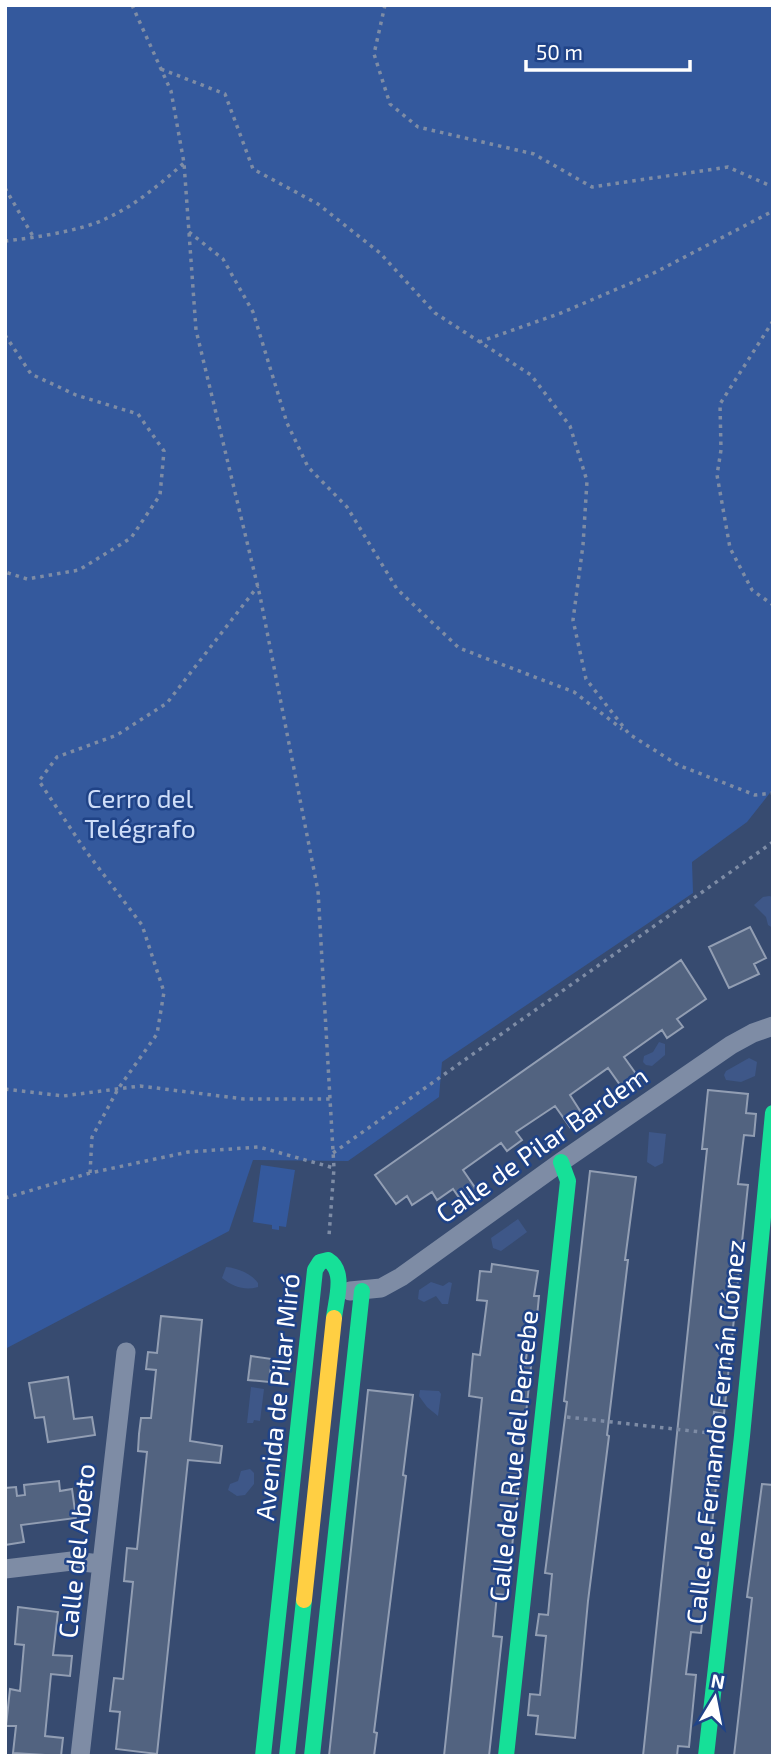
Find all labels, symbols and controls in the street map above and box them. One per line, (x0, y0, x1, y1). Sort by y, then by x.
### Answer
scale bar (526, 28, 690, 72)
text: 50 m (536, 39, 583, 64)
park label: Cerro del Telégrafo (84, 782, 196, 843)
street label: Calle de Pilar Bardem (430, 1059, 653, 1228)
street label: Calle de Fernando Fernán Gómez (679, 1238, 750, 1626)
street label: Avenida de Pilar Miró (248, 1272, 305, 1522)
street label: Calle del Rue del Percebe (482, 1309, 543, 1603)
street label: Calle del Abeto (51, 1462, 100, 1640)
north arrow (680, 1663, 750, 1733)
text: N (709, 1668, 727, 1693)

